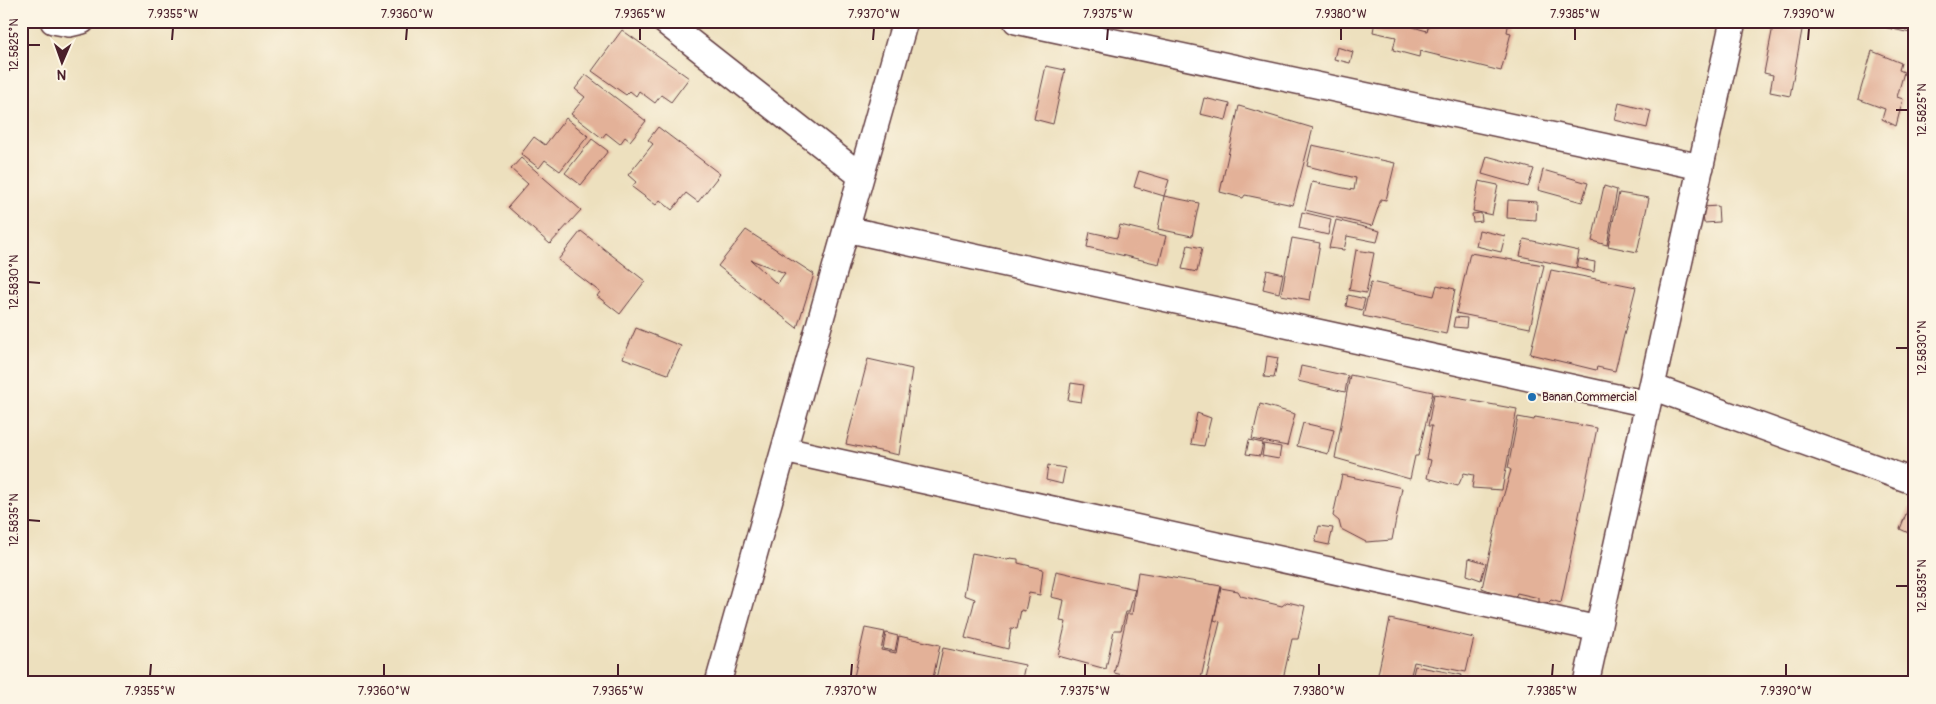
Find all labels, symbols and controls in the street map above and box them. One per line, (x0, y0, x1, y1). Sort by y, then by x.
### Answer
text: 7.9355°W (148, 7, 198, 22)
text: 7.9360°W (381, 7, 433, 22)
text: 7.9365°W (615, 7, 665, 22)
text: 7.9370°W (848, 7, 900, 22)
text: 7.9375°W (1083, 7, 1133, 22)
text: 7.9380°W (1315, 7, 1367, 22)
text: 7.9385°W (1550, 7, 1600, 22)
text: 7.9390°W (1783, 7, 1835, 22)
text: 12.5825°N (7, 18, 22, 72)
north arrow (38, 38, 88, 88)
text: N (57, 66, 67, 83)
text: 12.5825°N (1915, 83, 1930, 137)
text: 12.5830°N (7, 255, 22, 309)
text: 12.5830°N (1915, 321, 1930, 375)
place label: Banan Commercial (1542, 390, 1637, 405)
marker: Banan Commercial (1526, 391, 1538, 403)
text: 12.5835°N (7, 493, 22, 547)
text: 12.5835°N (1915, 559, 1930, 613)
text: 7.9355°W (125, 684, 175, 699)
text: 7.9360°W (358, 684, 410, 699)
text: 7.9365°W (593, 684, 643, 699)
text: 7.9370°W (825, 684, 877, 699)
text: 7.9375°W (1060, 684, 1110, 699)
text: 7.9380°W (1293, 684, 1345, 699)
text: 7.9385°W (1527, 684, 1577, 699)
text: 7.9390°W (1760, 684, 1812, 699)

